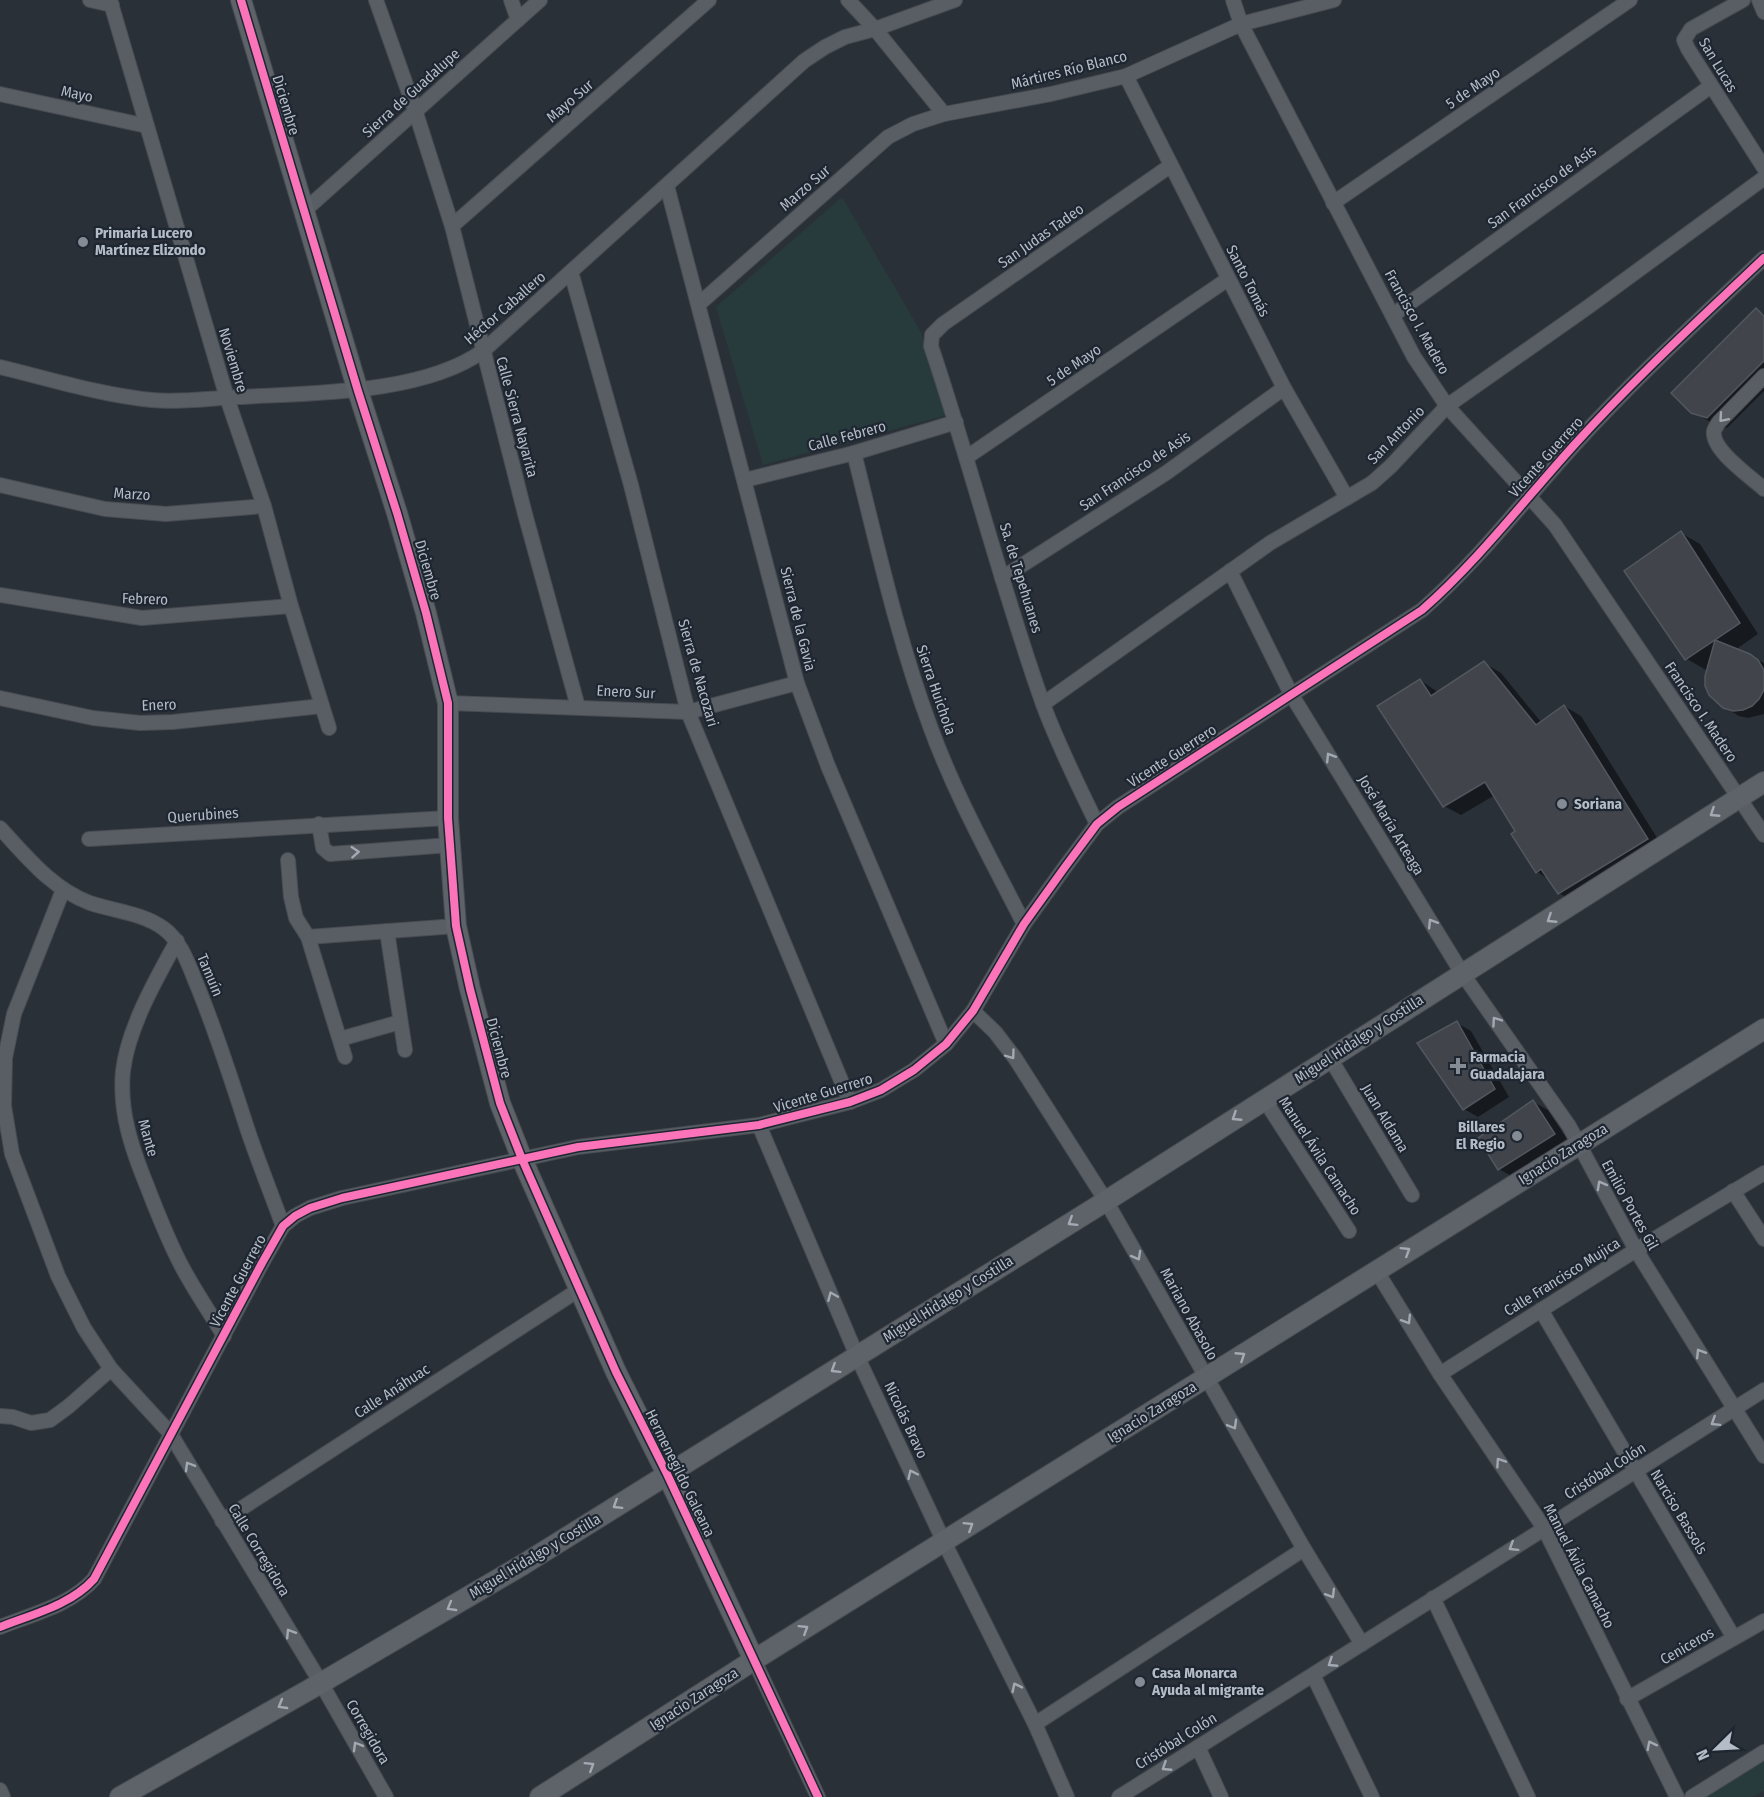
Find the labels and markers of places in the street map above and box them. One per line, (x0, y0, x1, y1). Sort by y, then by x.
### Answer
place label: Primaria Lucero Martínez Elizondo (95, 224, 206, 259)
marker: Primaria Lucero Martínez Elizondo (76, 235, 90, 249)
place label: Soriana (1574, 795, 1622, 813)
marker: Soriana (1555, 797, 1569, 811)
place label: Farmacia Guadalajara (1470, 1048, 1545, 1083)
marker: Farmacia Guadalajara (1451, 1059, 1465, 1073)
place label: Billares El Regio (1456, 1118, 1505, 1153)
marker: Billares El Regio (1510, 1129, 1524, 1143)
place label: Casa Monarca Ayuda al migrante (1151, 1664, 1265, 1699)
marker: Casa Monarca Ayuda al migrante (1133, 1675, 1147, 1689)

